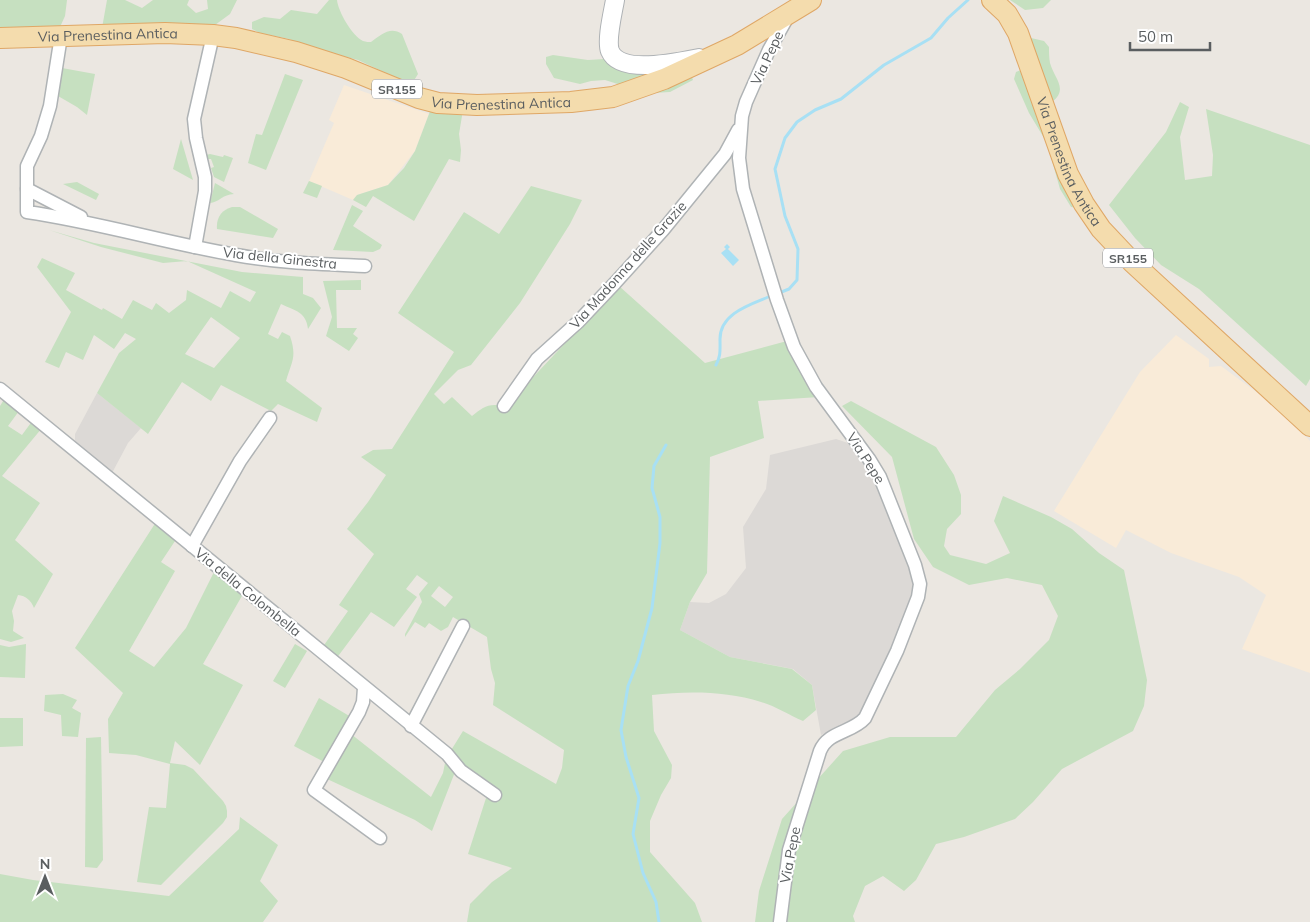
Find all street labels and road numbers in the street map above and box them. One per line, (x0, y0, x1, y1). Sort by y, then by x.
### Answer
street label: Via Prenestina Antica (38, 24, 178, 46)
street label: Via Pepe (747, 28, 787, 88)
road number: SR155 (372, 80, 422, 98)
street label: Via Prenestina Antica (429, 93, 571, 114)
street label: Via Prenestina Antica (1032, 95, 1105, 230)
street label: Via Madonna delle Grazie (566, 197, 690, 333)
street label: Via della Ginestra (222, 243, 338, 273)
road number: SR155 (1103, 248, 1153, 268)
street label: Via Pepe (843, 429, 889, 487)
street label: Via della Colombella (191, 544, 305, 640)
street label: Via Pepe (776, 825, 804, 885)

